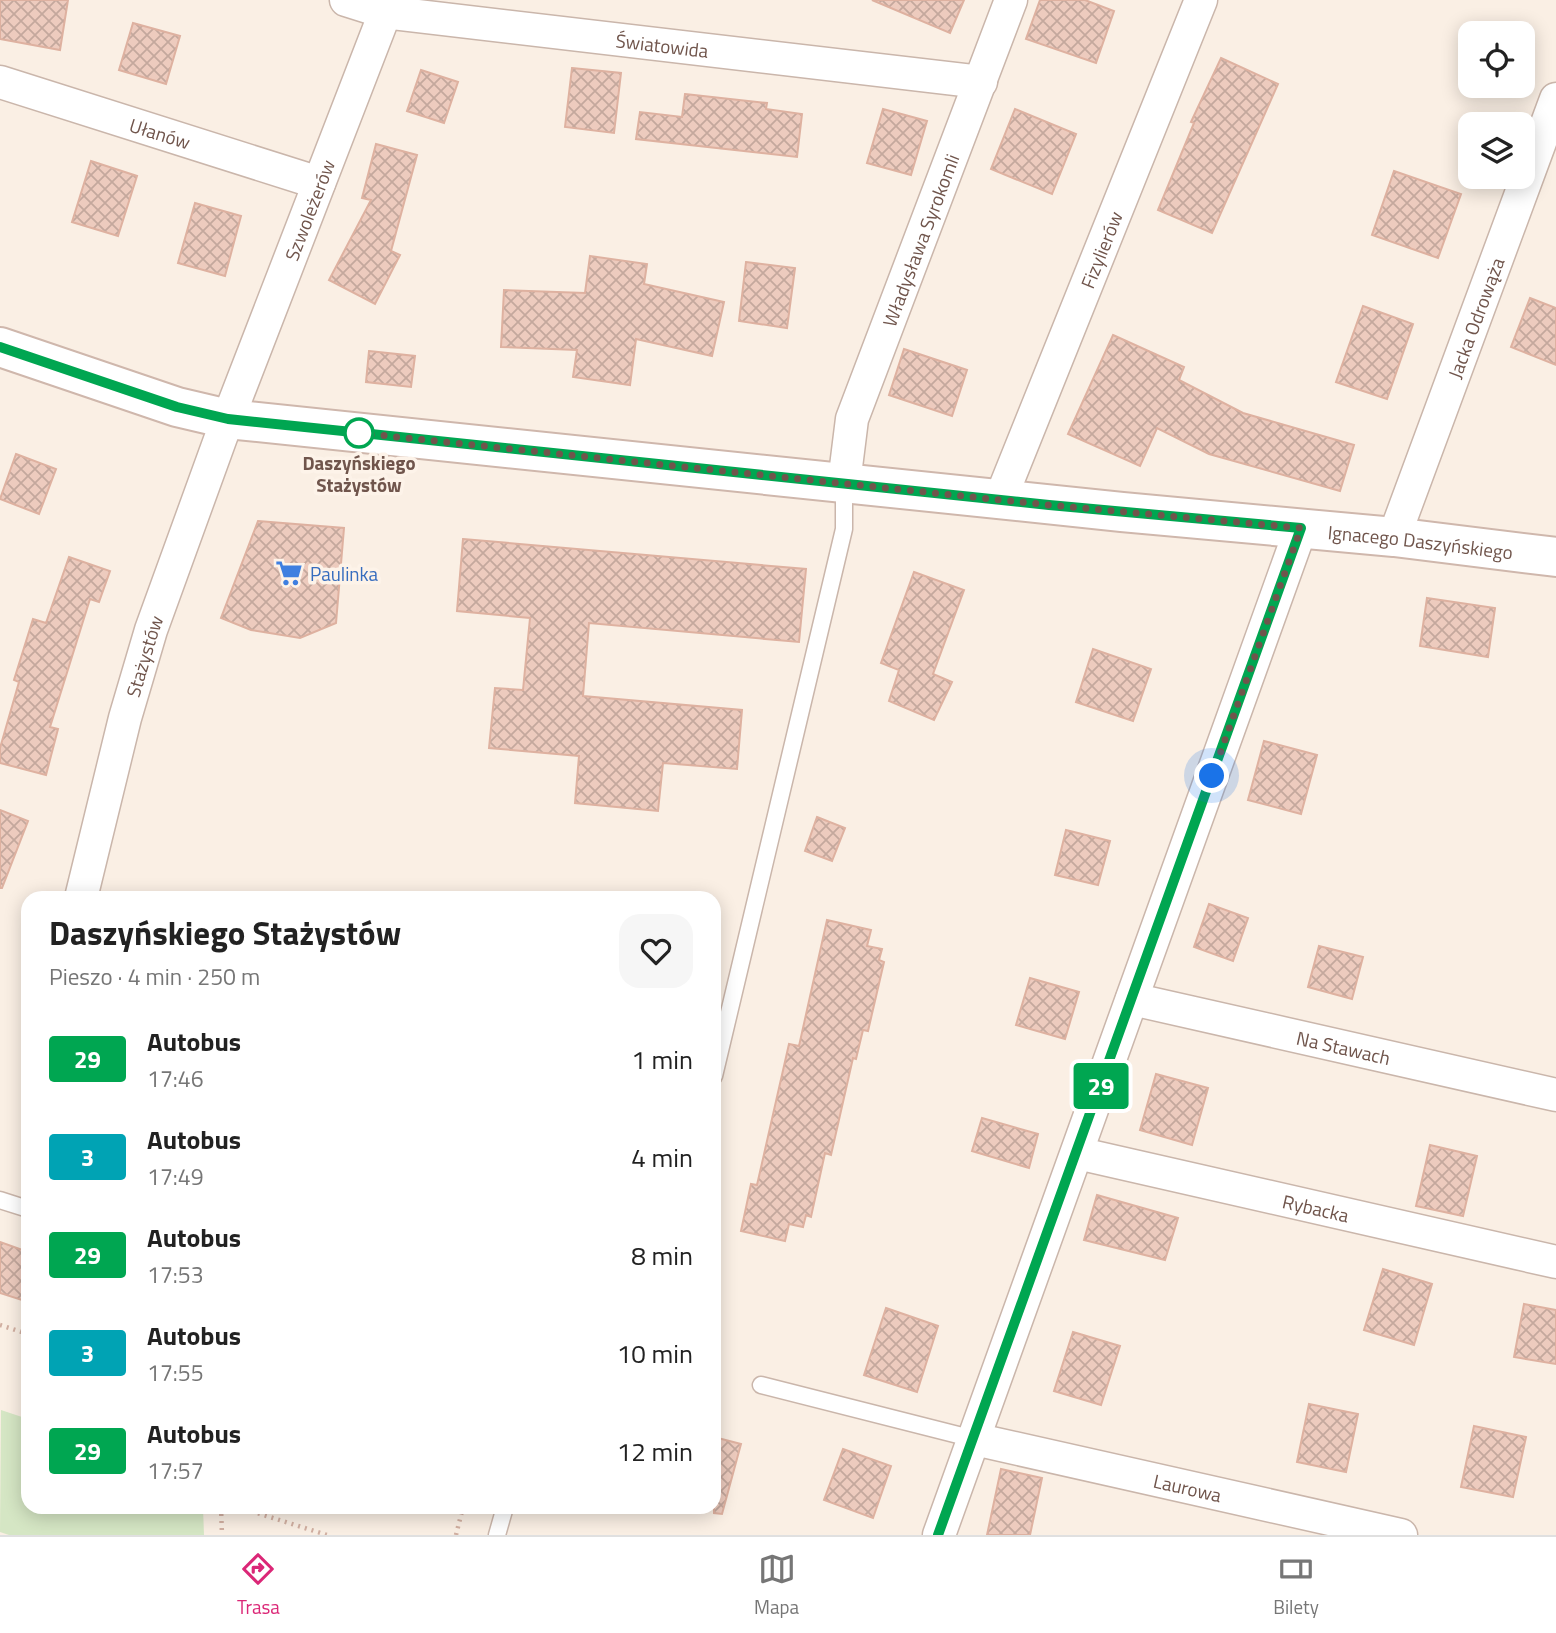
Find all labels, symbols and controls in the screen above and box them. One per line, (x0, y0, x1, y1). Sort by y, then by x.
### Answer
map controls (1458, 21, 1535, 189)
button: locate (1458, 21, 1535, 98)
street label: Światowida (614, 25, 711, 65)
street label: Ułanów (126, 109, 194, 156)
button: layers (1458, 112, 1535, 189)
street label: Władysława Syrokomli (874, 149, 966, 331)
street label: Szwoleżerów (276, 155, 342, 265)
street label: Fizylierów (1072, 206, 1129, 292)
street label: Jacka Odrowąża (1440, 252, 1511, 382)
marker: Daszyńskiego Stażystów (344, 418, 374, 448)
place label: Daszyńskiego Stażystów (302, 448, 416, 499)
street label: Ignacego Daszyńskiego (1327, 516, 1515, 566)
supermarket icon: Paulinka (274, 558, 304, 588)
place label: Paulinka (310, 559, 379, 588)
street label: Stażystów (118, 611, 170, 700)
your location (1194, 758, 1229, 793)
text: Daszyńskiego Stażystów (49, 908, 401, 958)
button: heart (619, 914, 693, 988)
text: Pieszo · 4 min · 250 m (49, 959, 260, 994)
text: Autobus (147, 1022, 241, 1061)
street label: Na Stawach (1294, 1022, 1393, 1072)
text: 1 min (631, 1040, 693, 1079)
text: 29 (74, 1041, 101, 1077)
text: 17:46 (147, 1061, 204, 1096)
line badge: 29 (1070, 1063, 1132, 1109)
text: 29 (1088, 1068, 1114, 1104)
text: Autobus (147, 1120, 241, 1159)
text: 4 min (631, 1138, 693, 1177)
text: 3 (81, 1139, 94, 1175)
text: 17:49 (147, 1159, 204, 1194)
street label: Rybacka (1280, 1186, 1352, 1229)
text: Autobus (147, 1218, 241, 1257)
text: 8 min (631, 1236, 693, 1275)
text: 29 (74, 1237, 101, 1273)
text: 17:53 (147, 1257, 204, 1292)
text: Autobus (147, 1316, 241, 1355)
text: 10 min (617, 1334, 693, 1373)
text: 3 (81, 1335, 94, 1371)
text: 17:55 (147, 1355, 204, 1390)
text: Autobus (147, 1414, 241, 1453)
text: 12 min (617, 1432, 693, 1471)
text: 29 (74, 1433, 101, 1469)
text: 17:57 (147, 1453, 204, 1488)
street label: Laurowa (1151, 1465, 1225, 1509)
tab: Trasa (237, 1550, 280, 1621)
tab: Mapa (754, 1550, 799, 1621)
tab: Bilety (1273, 1550, 1319, 1621)

